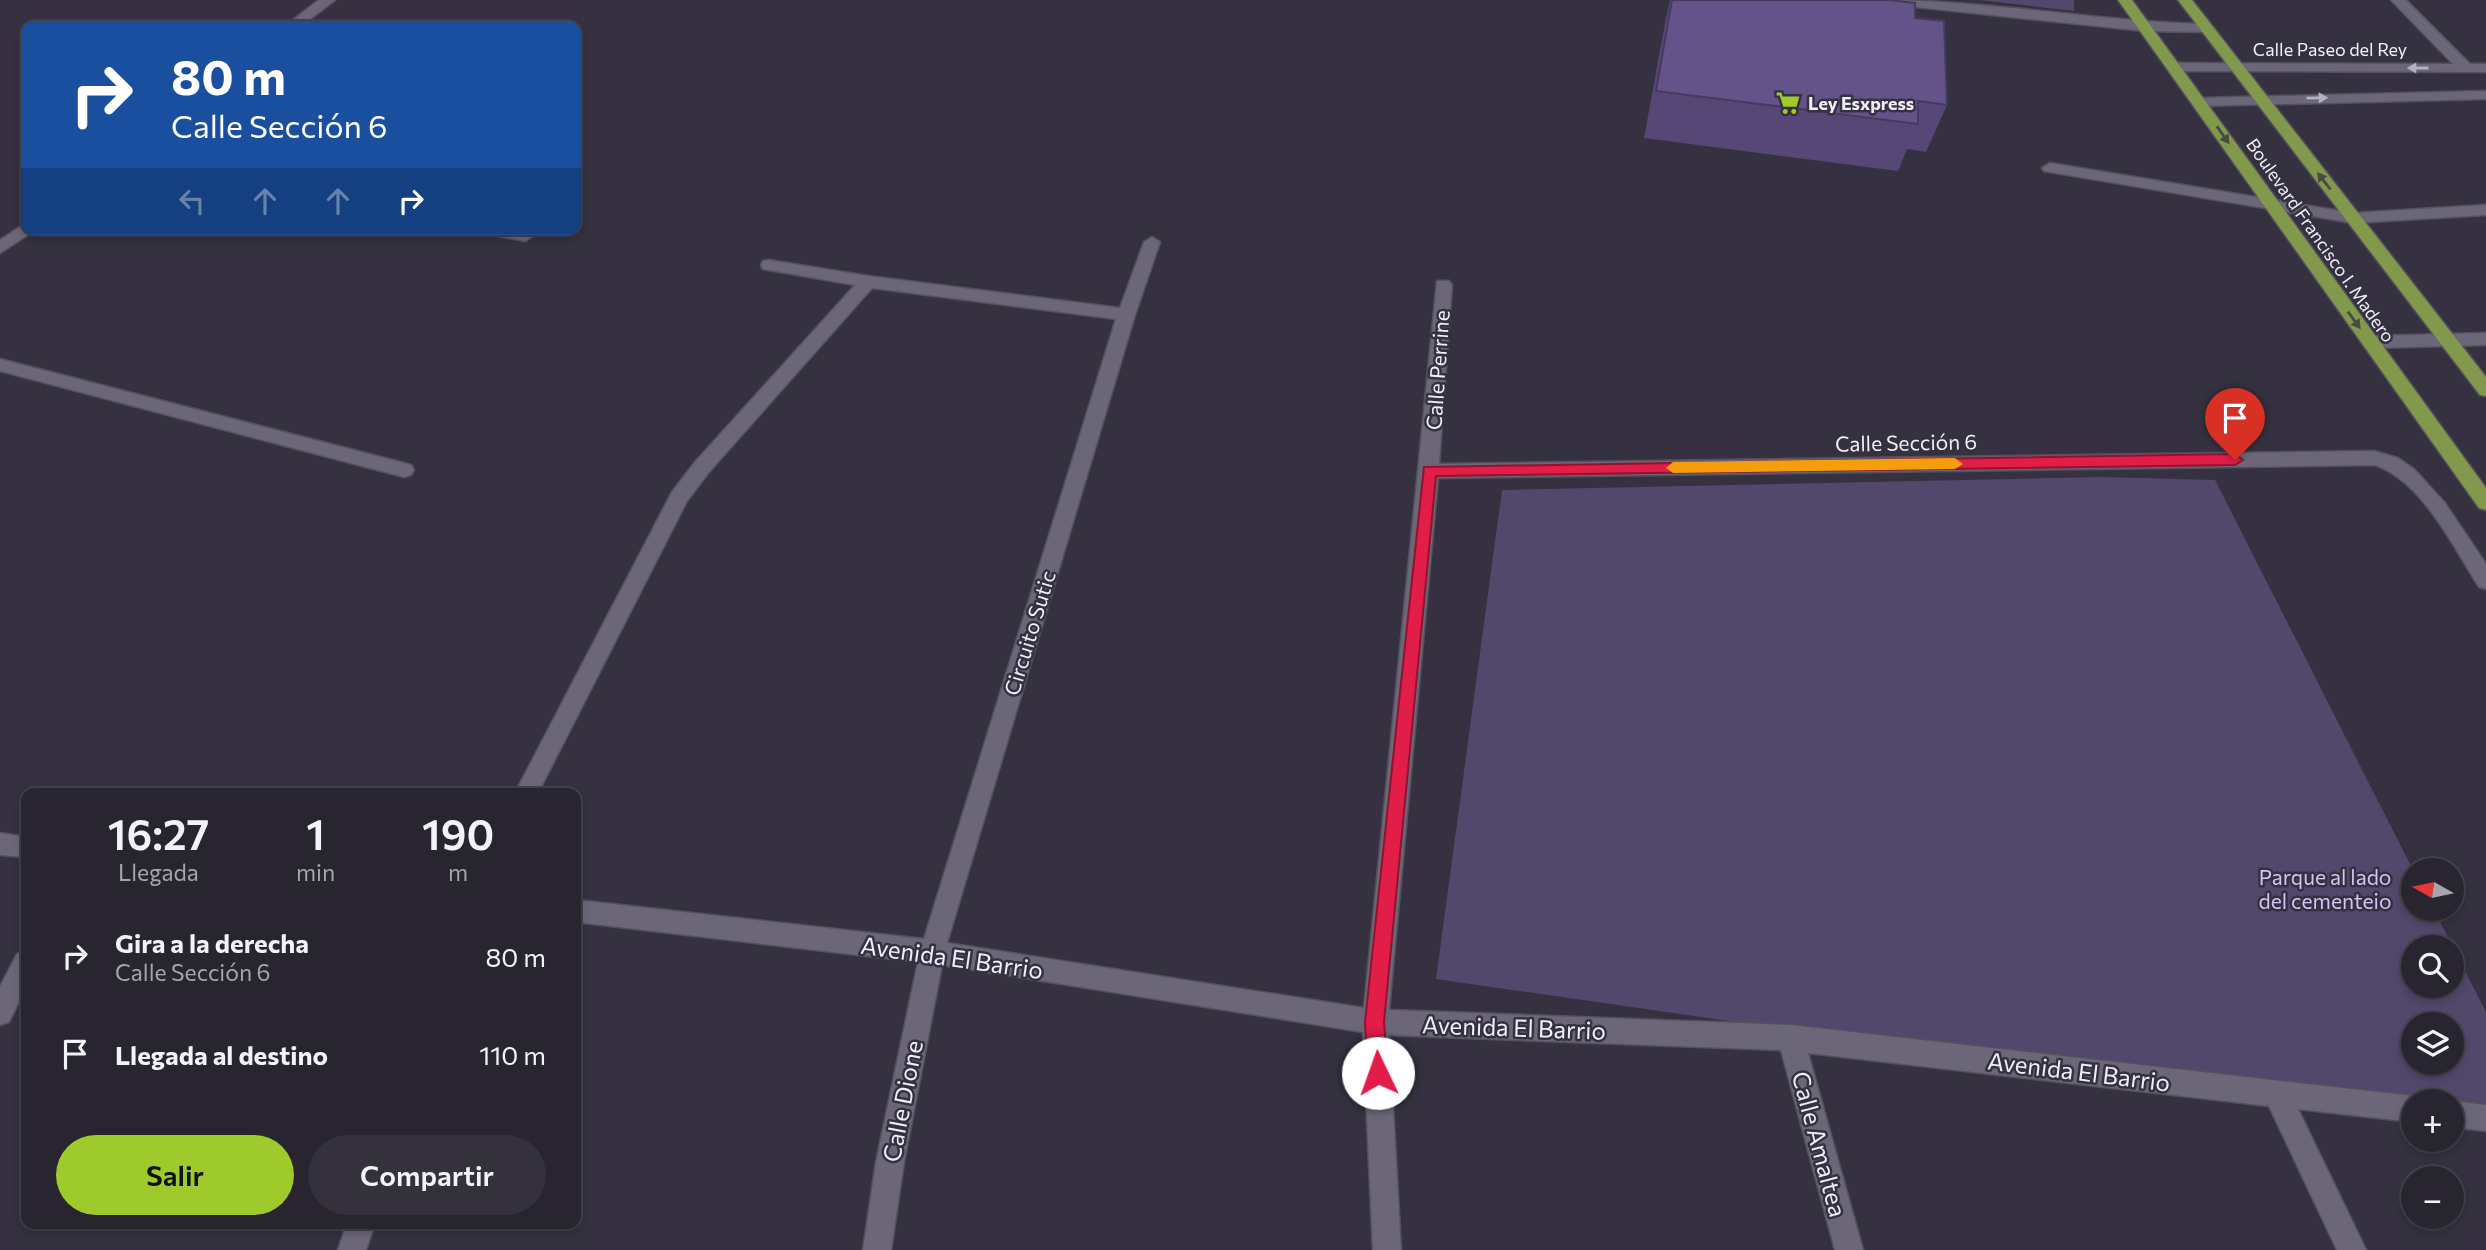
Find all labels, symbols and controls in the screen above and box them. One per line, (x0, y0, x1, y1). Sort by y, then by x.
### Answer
street label: Calle Paseo del Rey (2253, 38, 2407, 60)
text: 80 m (171, 45, 286, 105)
icon: right (56, 49, 147, 140)
one-way arrow (2407, 62, 2429, 74)
supermarket icon: Ley Esxpress (1774, 89, 1802, 117)
place label: Ley Esxpress (1808, 92, 1914, 114)
one-way arrow (2306, 92, 2328, 104)
text: Calle Sección 6 (171, 105, 387, 145)
one-way arrow (2215, 126, 2229, 144)
street label: Boulevard Francisco I. Madero (2242, 134, 2400, 346)
one-way arrow (2317, 172, 2332, 190)
icon: left (173, 182, 211, 220)
icon: ahead (246, 182, 284, 220)
icon: ahead (319, 182, 357, 220)
icon: right (392, 182, 430, 220)
street label: Calle Perrine (1420, 309, 1454, 431)
one-way arrow (2347, 311, 2361, 329)
pin (2205, 388, 2265, 460)
icon: arrive (2216, 399, 2254, 437)
street label: Calle Sección 6 (1835, 428, 1977, 456)
street label: Circuito Sutic (998, 568, 1060, 698)
text: 16:27 (108, 807, 209, 859)
text: 1 (306, 807, 325, 859)
text: 190 (422, 807, 494, 859)
text: Llegada (118, 858, 199, 886)
text: min (296, 858, 335, 886)
text: m (448, 858, 468, 886)
north arrow (2401, 858, 2464, 920)
map controls (2401, 858, 2464, 1229)
park label: Parque al lado del cementeio (2259, 864, 2391, 913)
text: Gira a la derecha (115, 927, 309, 958)
street label: Avenida El Barrio (859, 930, 1045, 984)
button: search (2401, 935, 2464, 998)
icon: right (56, 937, 94, 975)
text: 80 m (486, 941, 546, 972)
text: Calle Sección 6 (115, 958, 271, 986)
street label: Avenida El Barrio (1422, 1009, 1606, 1045)
button: layers (2401, 1012, 2464, 1075)
icon: arrive (56, 1035, 94, 1073)
position arrow (1341, 1036, 1415, 1110)
street label: Calle Dione (876, 1038, 928, 1164)
text: Llegada al destino (115, 1039, 328, 1070)
text: 110 m (479, 1039, 546, 1070)
street label: Avenida El Barrio (1986, 1045, 2172, 1097)
street label: Calle Amaltea (1787, 1068, 1853, 1220)
button: + (2401, 1089, 2464, 1152)
button: Salir (56, 1135, 294, 1215)
button: Compartir (308, 1135, 546, 1215)
button: − (2401, 1166, 2464, 1229)

